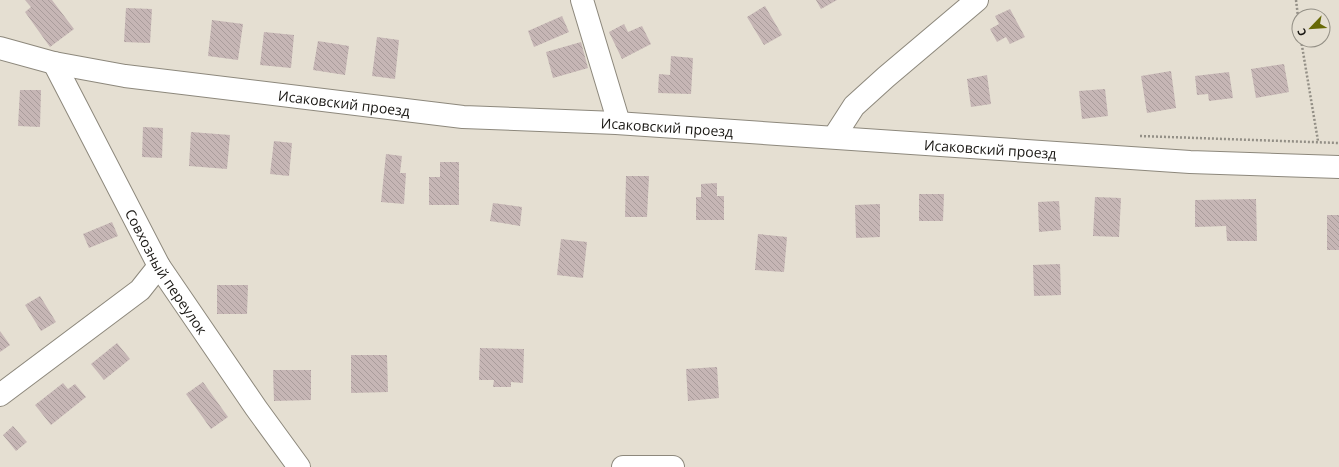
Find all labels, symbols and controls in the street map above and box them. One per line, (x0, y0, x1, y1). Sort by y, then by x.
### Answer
north arrow (1291, 8, 1331, 48)
text: С (1293, 26, 1310, 39)
street label: Исаковский проезд (277, 85, 411, 120)
street label: Исаковский проезд (600, 113, 734, 140)
street label: Исаковский проезд (924, 134, 1057, 162)
street label: Совхозный переулок (121, 205, 213, 338)

